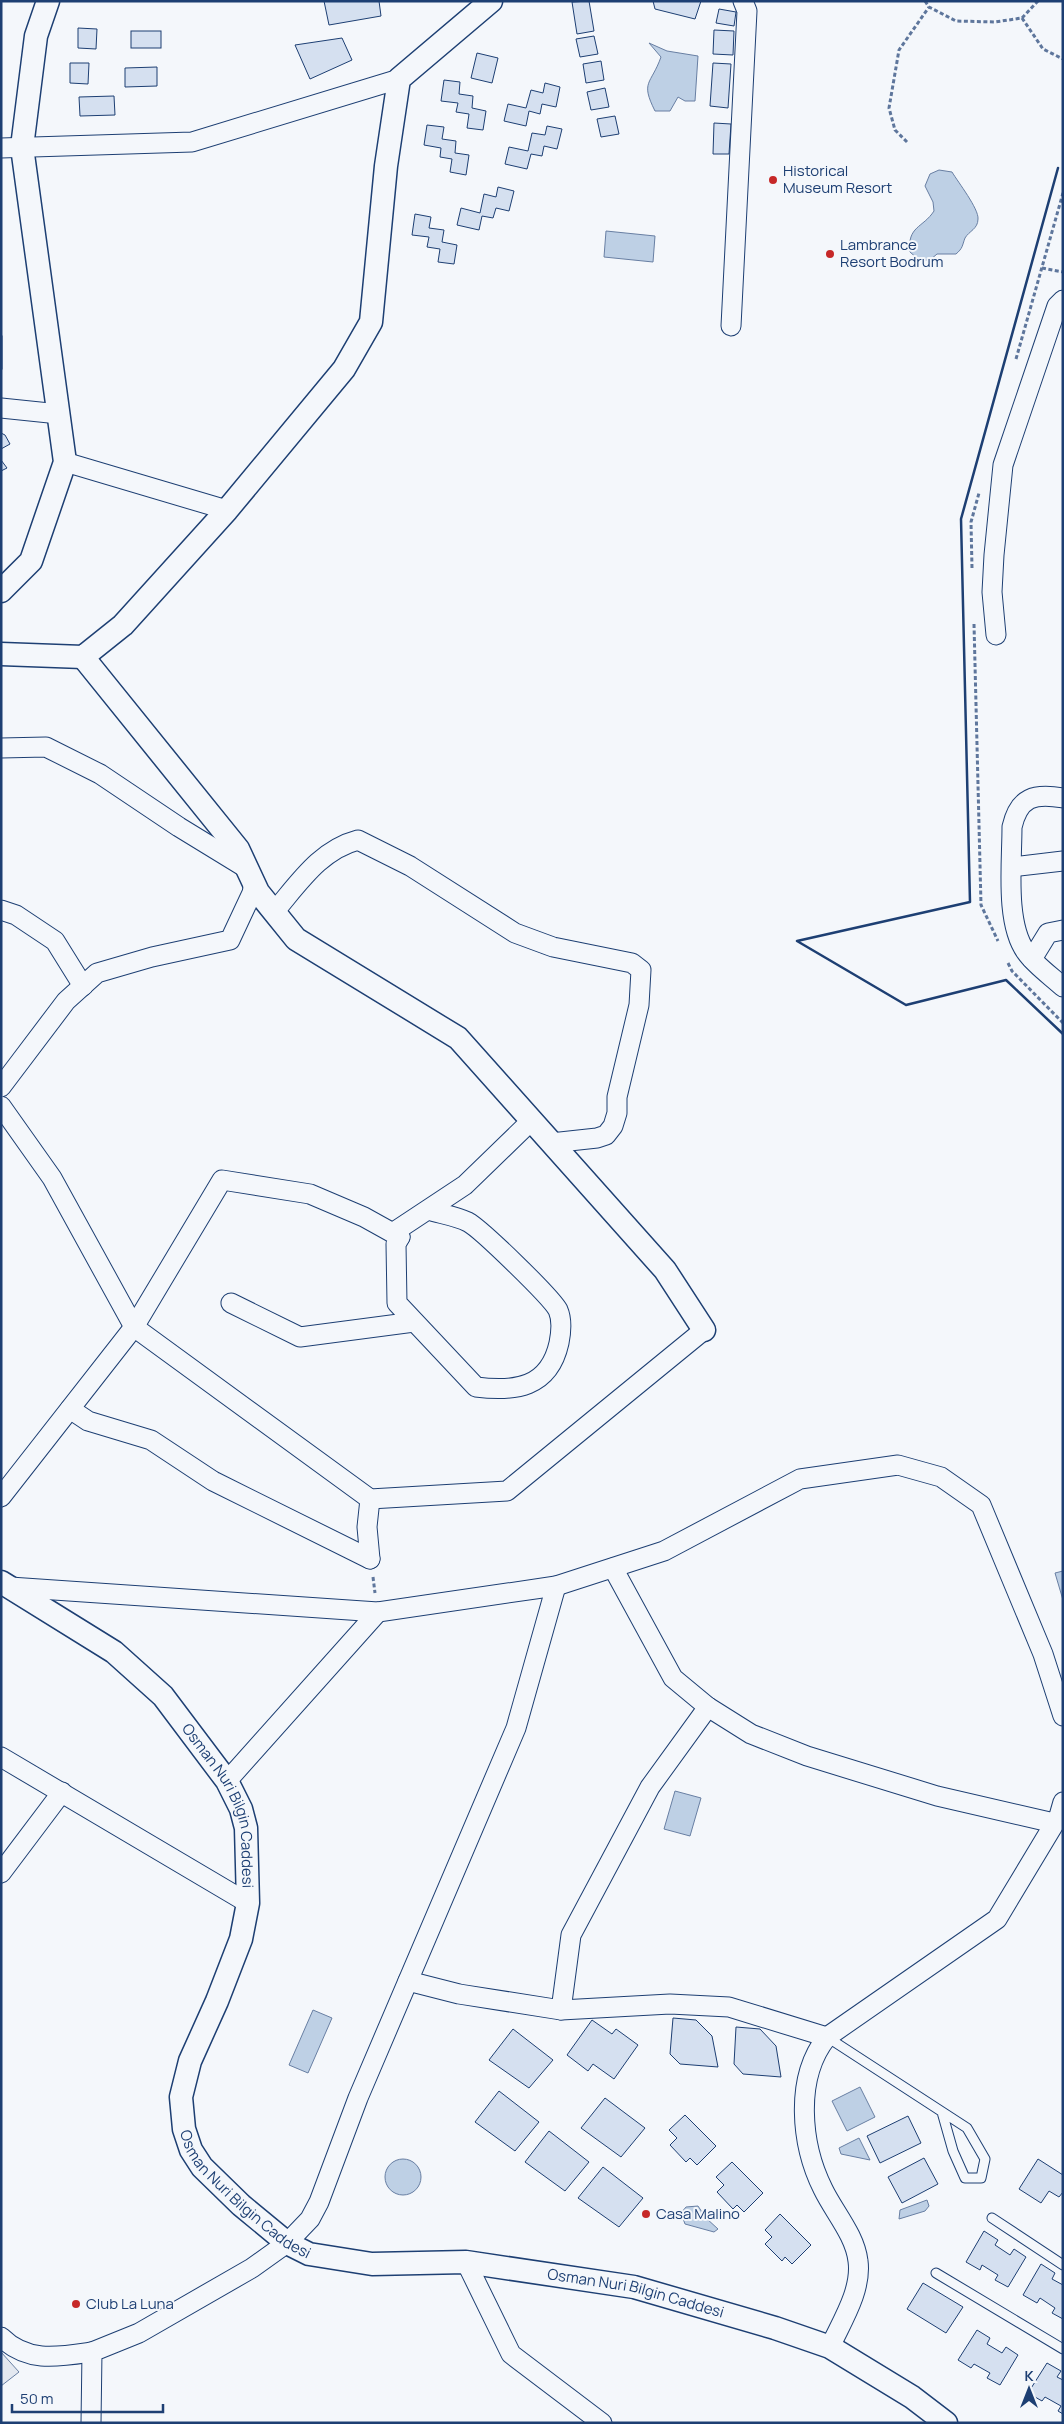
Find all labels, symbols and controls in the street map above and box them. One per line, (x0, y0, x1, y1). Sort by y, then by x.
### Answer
place label: Historical Museum Resort (783, 160, 892, 198)
marker: Historical Museum Resort (767, 174, 779, 186)
place label: Lambrance Resort Bodrum (840, 234, 943, 272)
marker: Lambrance Resort Bodrum (824, 248, 836, 260)
street label: Osman Nuri Bilgin Caddesi (177, 1719, 259, 1888)
street label: Osman Nuri Bilgin Caddesi (175, 2127, 315, 2263)
place label: Casa Malino (656, 2203, 740, 2224)
marker: Casa Malino (640, 2208, 652, 2220)
street label: Osman Nuri Bilgin Caddesi (546, 2263, 726, 2323)
place label: Club La Luna (86, 2293, 174, 2314)
marker: Club La Luna (70, 2298, 82, 2310)
north arrow (1004, 2364, 1054, 2414)
text: K (1024, 2366, 1034, 2385)
scale bar (12, 2382, 164, 2414)
text: 50 m (20, 2388, 54, 2409)

